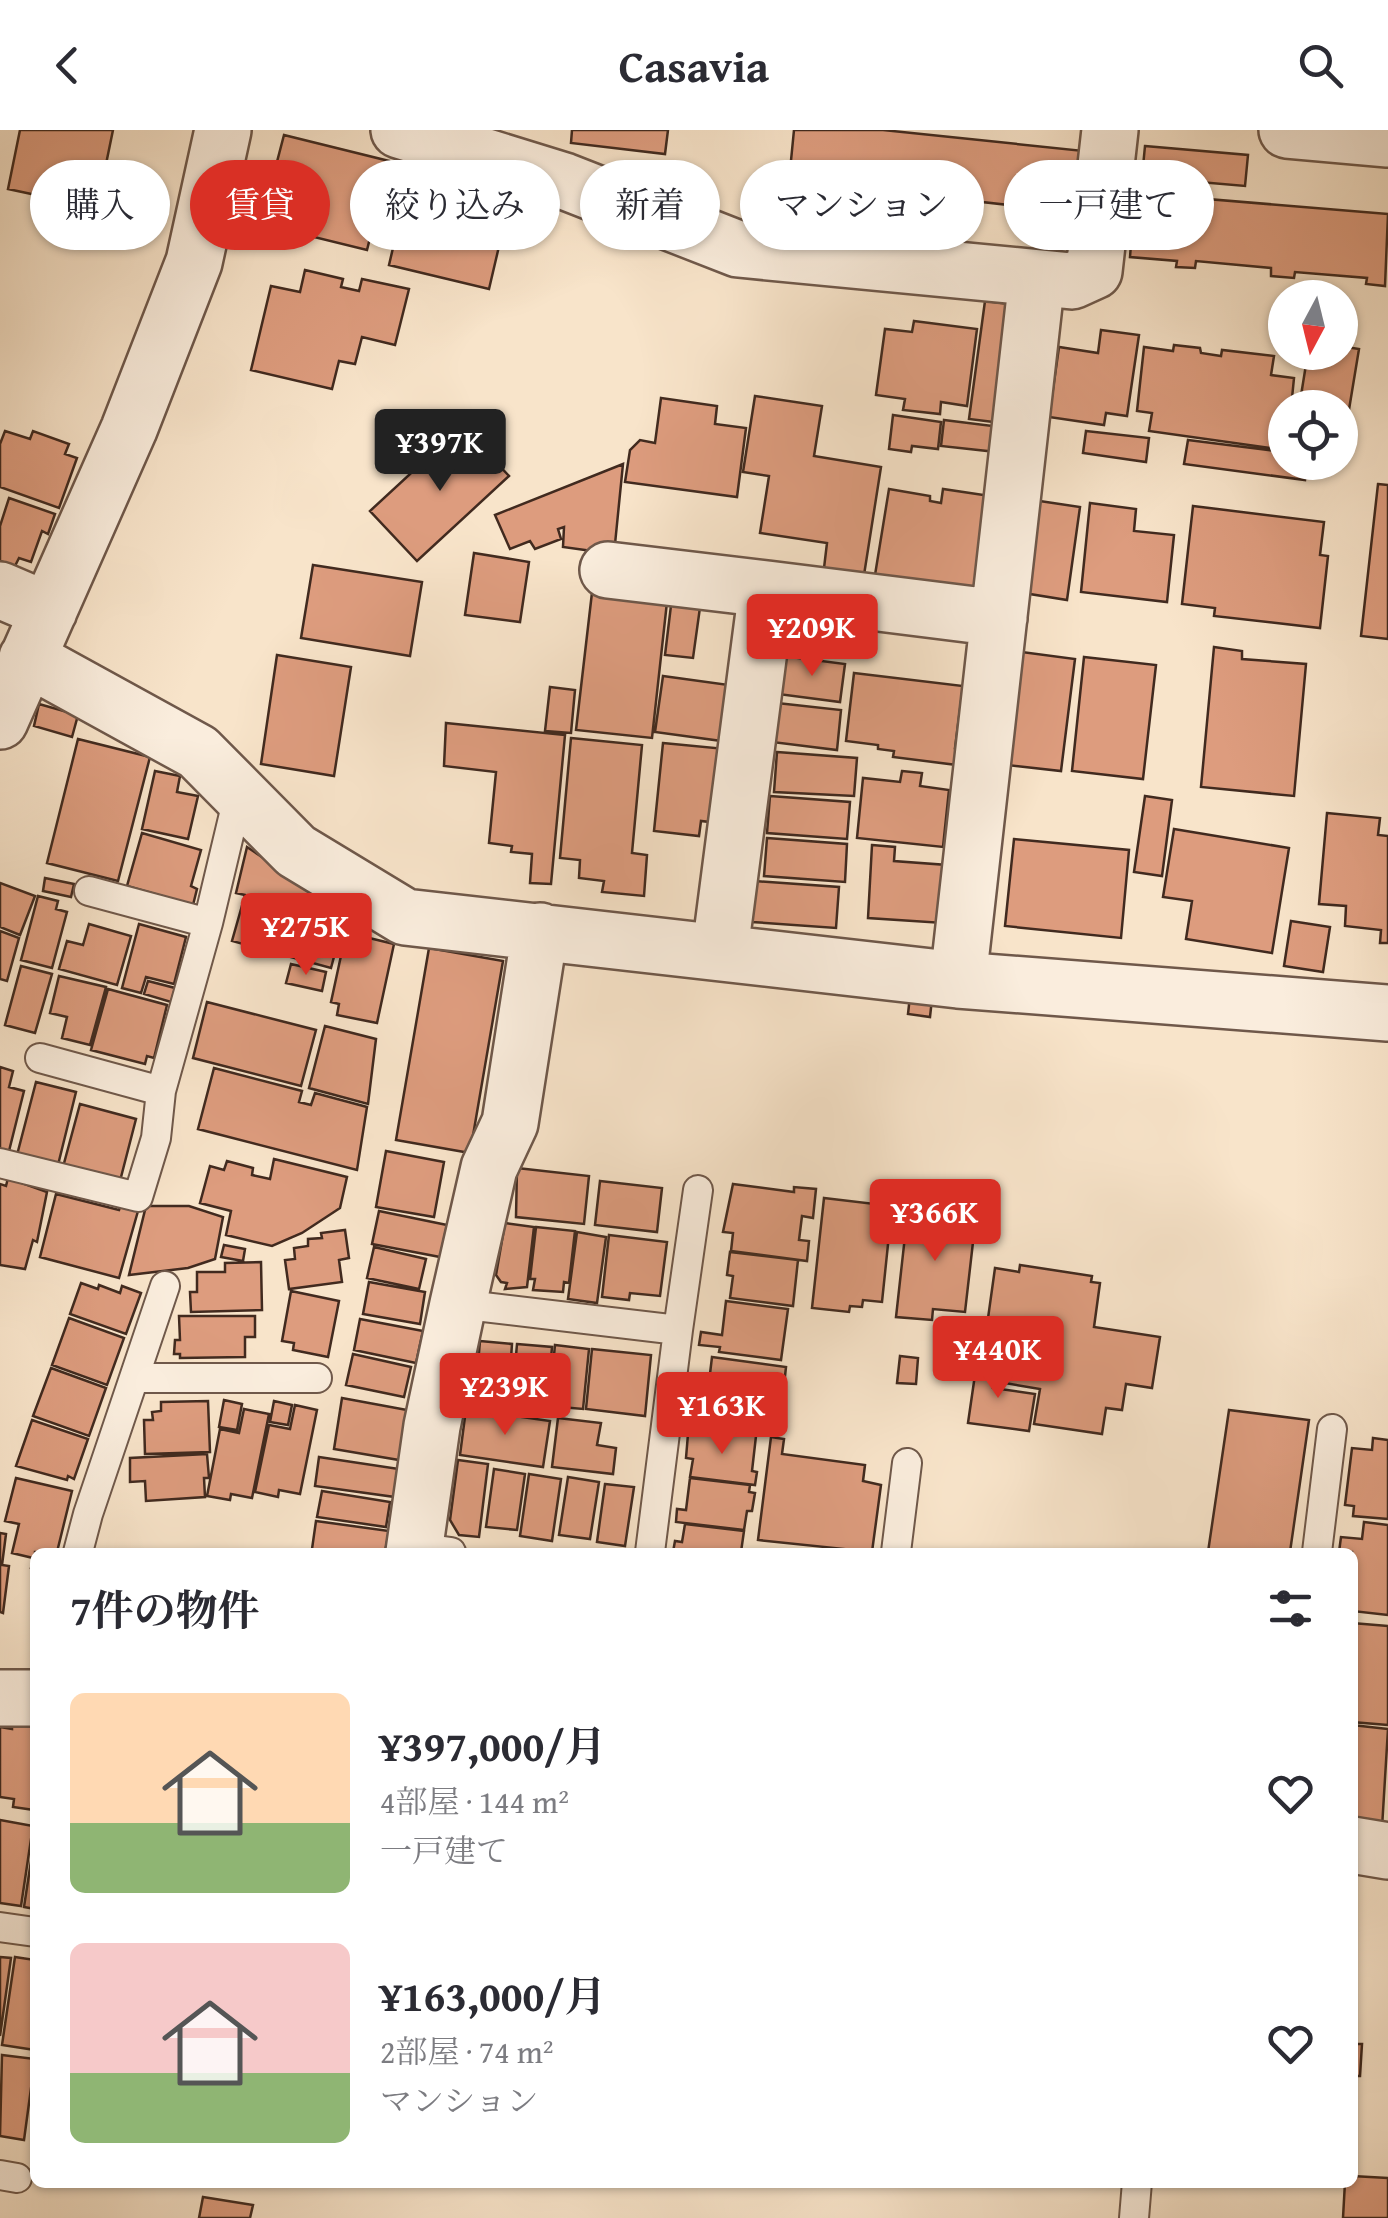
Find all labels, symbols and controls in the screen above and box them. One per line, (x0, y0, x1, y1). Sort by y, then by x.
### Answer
text: Casavia (619, 33, 769, 98)
icon: back (40, 38, 95, 93)
icon: search (1293, 38, 1348, 93)
chip: 購入 (30, 160, 170, 250)
chip: 賃貸 (190, 160, 330, 250)
chip: 絞り込み (350, 160, 560, 250)
chip: 新着 (580, 160, 720, 250)
chip: マンション (740, 160, 984, 250)
chip: 一戸建て (1004, 160, 1214, 250)
north arrow (1268, 280, 1358, 370)
map controls (1268, 280, 1358, 480)
button: locate (1268, 390, 1358, 480)
pin: ¥397K (370, 409, 510, 494)
text: ¥397K (397, 418, 483, 465)
pin: ¥209K (742, 594, 882, 679)
text: ¥209K (769, 603, 855, 650)
pin: ¥275K (236, 893, 376, 978)
text: ¥275K (263, 902, 349, 949)
pin: ¥366K (865, 1179, 1005, 1264)
text: ¥366K (892, 1188, 978, 1235)
pin: ¥440K (928, 1316, 1068, 1401)
text: ¥440K (955, 1325, 1041, 1372)
pin: ¥239K (435, 1353, 575, 1438)
text: ¥239K (462, 1362, 548, 1409)
pin: ¥163K (652, 1372, 792, 1457)
text: ¥163K (679, 1381, 765, 1428)
text: 7件の物件 (70, 1579, 260, 1640)
icon: filters (1263, 1581, 1318, 1636)
text: ¥397,000/月 (380, 1715, 606, 1776)
icon: home (150, 1733, 270, 1853)
icon: heart (1263, 1766, 1318, 1821)
text: 4部屋 · 144 m² (380, 1778, 569, 1825)
text: 一戸建て (380, 1827, 508, 1874)
text: ¥163,000/月 (380, 1965, 606, 2026)
icon: home (150, 1983, 270, 2103)
icon: heart (1263, 2016, 1318, 2071)
text: 2部屋 · 74 m² (380, 2028, 554, 2075)
text: マンション (380, 2077, 539, 2124)

